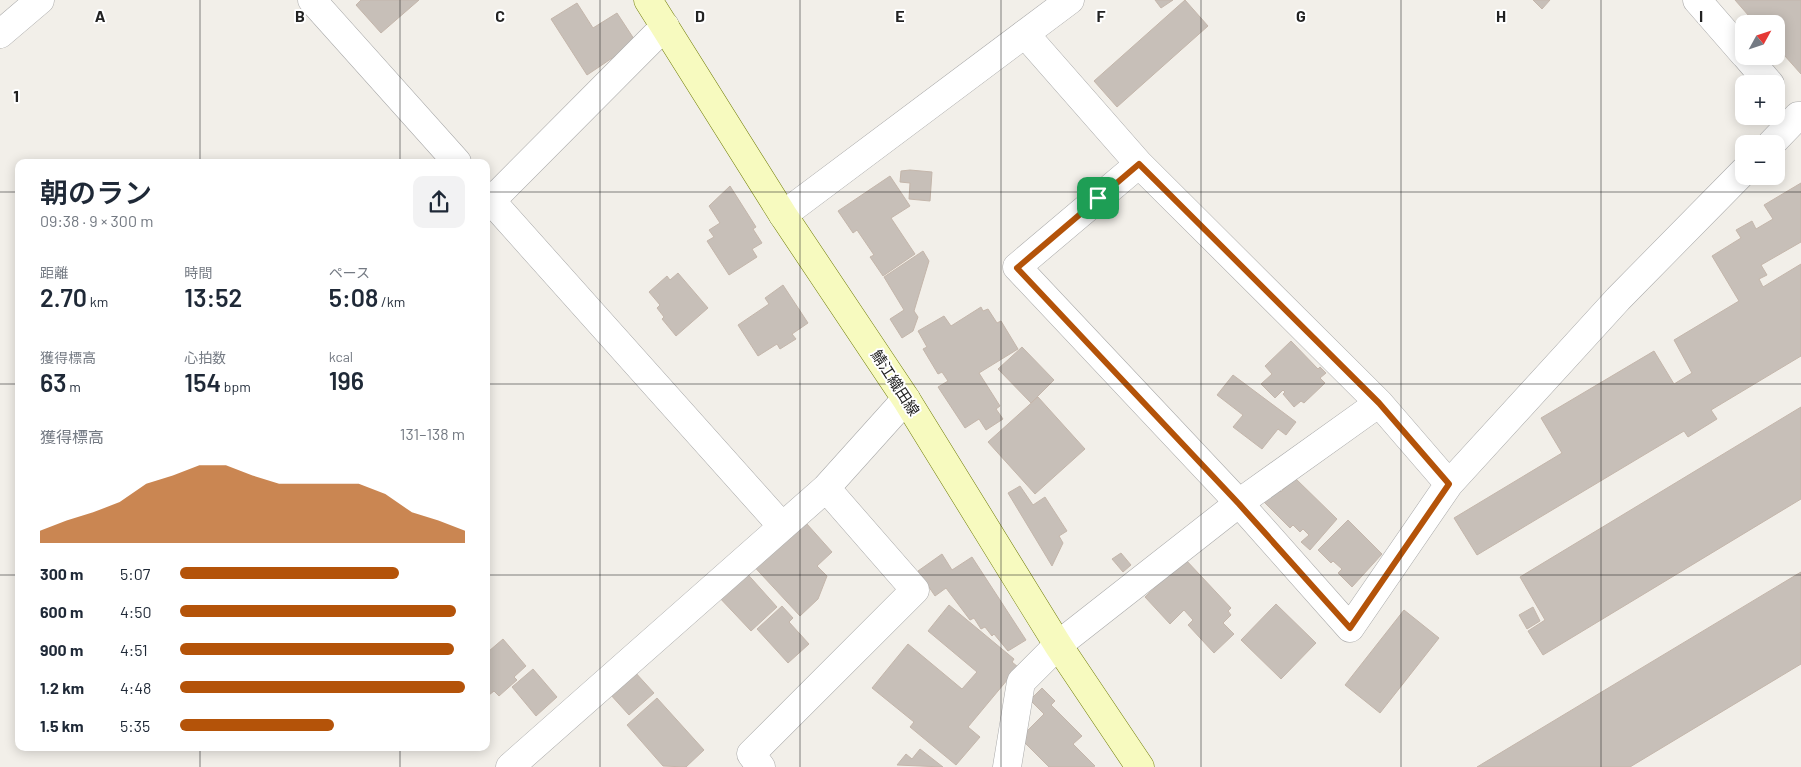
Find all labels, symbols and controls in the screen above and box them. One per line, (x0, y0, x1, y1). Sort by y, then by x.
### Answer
text: A (95, 6, 106, 25)
text: B (295, 6, 305, 25)
text: C (495, 6, 505, 25)
text: D (695, 6, 705, 25)
text: E (895, 6, 905, 25)
text: F (1097, 6, 1106, 25)
text: G (1296, 6, 1306, 25)
text: H (1496, 6, 1506, 25)
text: I (1699, 6, 1703, 25)
north arrow (1735, 15, 1785, 65)
map controls (1735, 15, 1785, 185)
button: + (1735, 75, 1785, 125)
text: 1 (13, 86, 19, 105)
button: − (1735, 135, 1785, 185)
text: 朝のラン (40, 175, 152, 209)
button: share (413, 176, 465, 228)
pin (1077, 177, 1119, 219)
icon: arrive (1084, 184, 1112, 212)
text: 09:38 · 9 × 300 m (40, 211, 153, 230)
text: 距離 (40, 264, 68, 281)
text: 時間 (184, 264, 212, 281)
text: ペース (329, 264, 370, 281)
text: 2.70 (40, 282, 87, 312)
text: 13:52 (184, 282, 242, 312)
text: 5:08 (329, 282, 378, 312)
text: km (87, 293, 108, 310)
text: /km (378, 293, 405, 310)
street label: 鯖江織田線 (868, 346, 924, 419)
text: kcal (329, 348, 353, 365)
text: 獲得標高 (40, 349, 96, 366)
text: 心拍数 (184, 349, 226, 366)
text: 196 (329, 365, 364, 395)
text: 63 (40, 367, 67, 397)
text: 154 (184, 367, 221, 397)
text: m (67, 378, 81, 395)
text: bpm (221, 378, 251, 395)
text: 131–138 m (400, 424, 465, 443)
text: 獲得標高 (40, 427, 104, 446)
text: 300 m (40, 564, 83, 583)
text: 5:07 (120, 564, 150, 583)
text: 600 m (40, 602, 83, 621)
text: 4:50 (120, 602, 152, 621)
text: 900 m (40, 640, 83, 659)
text: 4:51 (120, 640, 148, 659)
text: 1.2 km (40, 678, 84, 697)
text: 4:48 (120, 678, 151, 697)
text: 1.5 km (40, 716, 84, 735)
text: 5:35 (120, 716, 150, 735)

